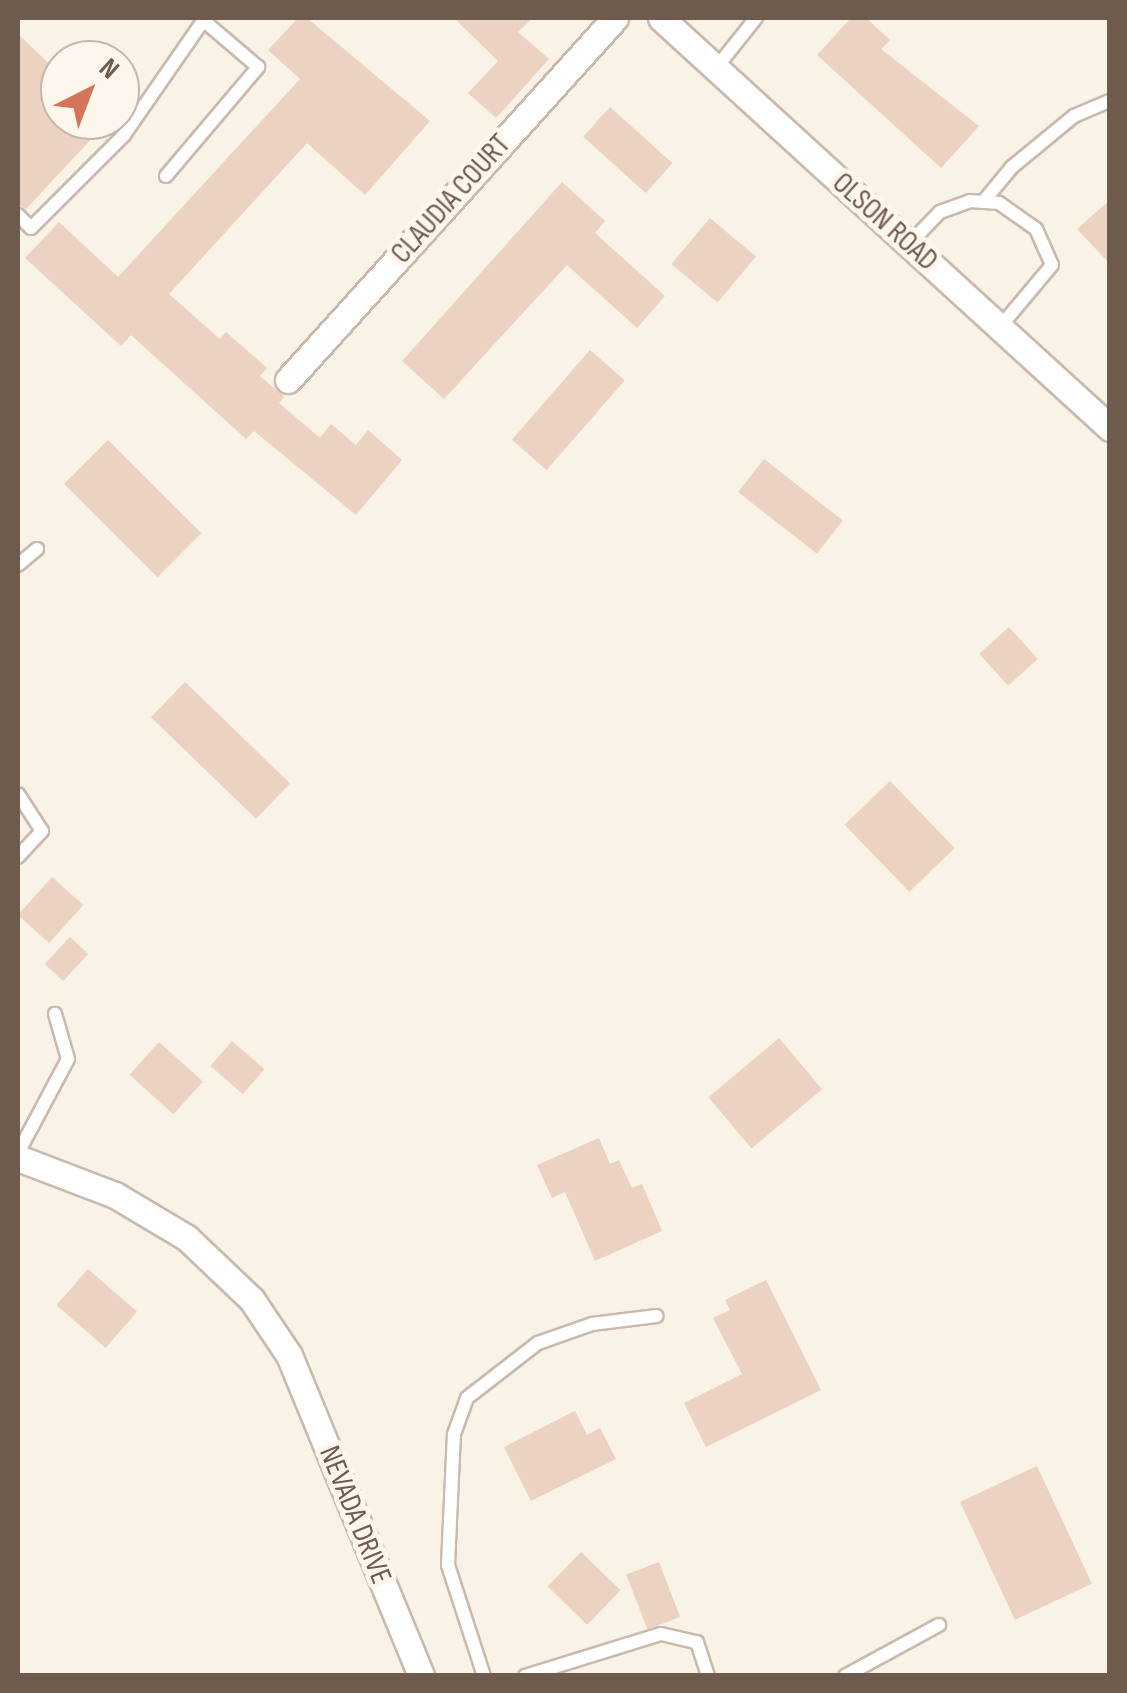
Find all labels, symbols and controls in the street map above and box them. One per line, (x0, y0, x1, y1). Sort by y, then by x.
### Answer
north arrow (40, 40, 140, 140)
text: N (92, 52, 126, 86)
street label: CLAUDIA COURT (384, 127, 518, 271)
street label: OLSON ROAD (825, 165, 945, 279)
street label: NEVADA DRIVE (311, 1441, 399, 1589)

